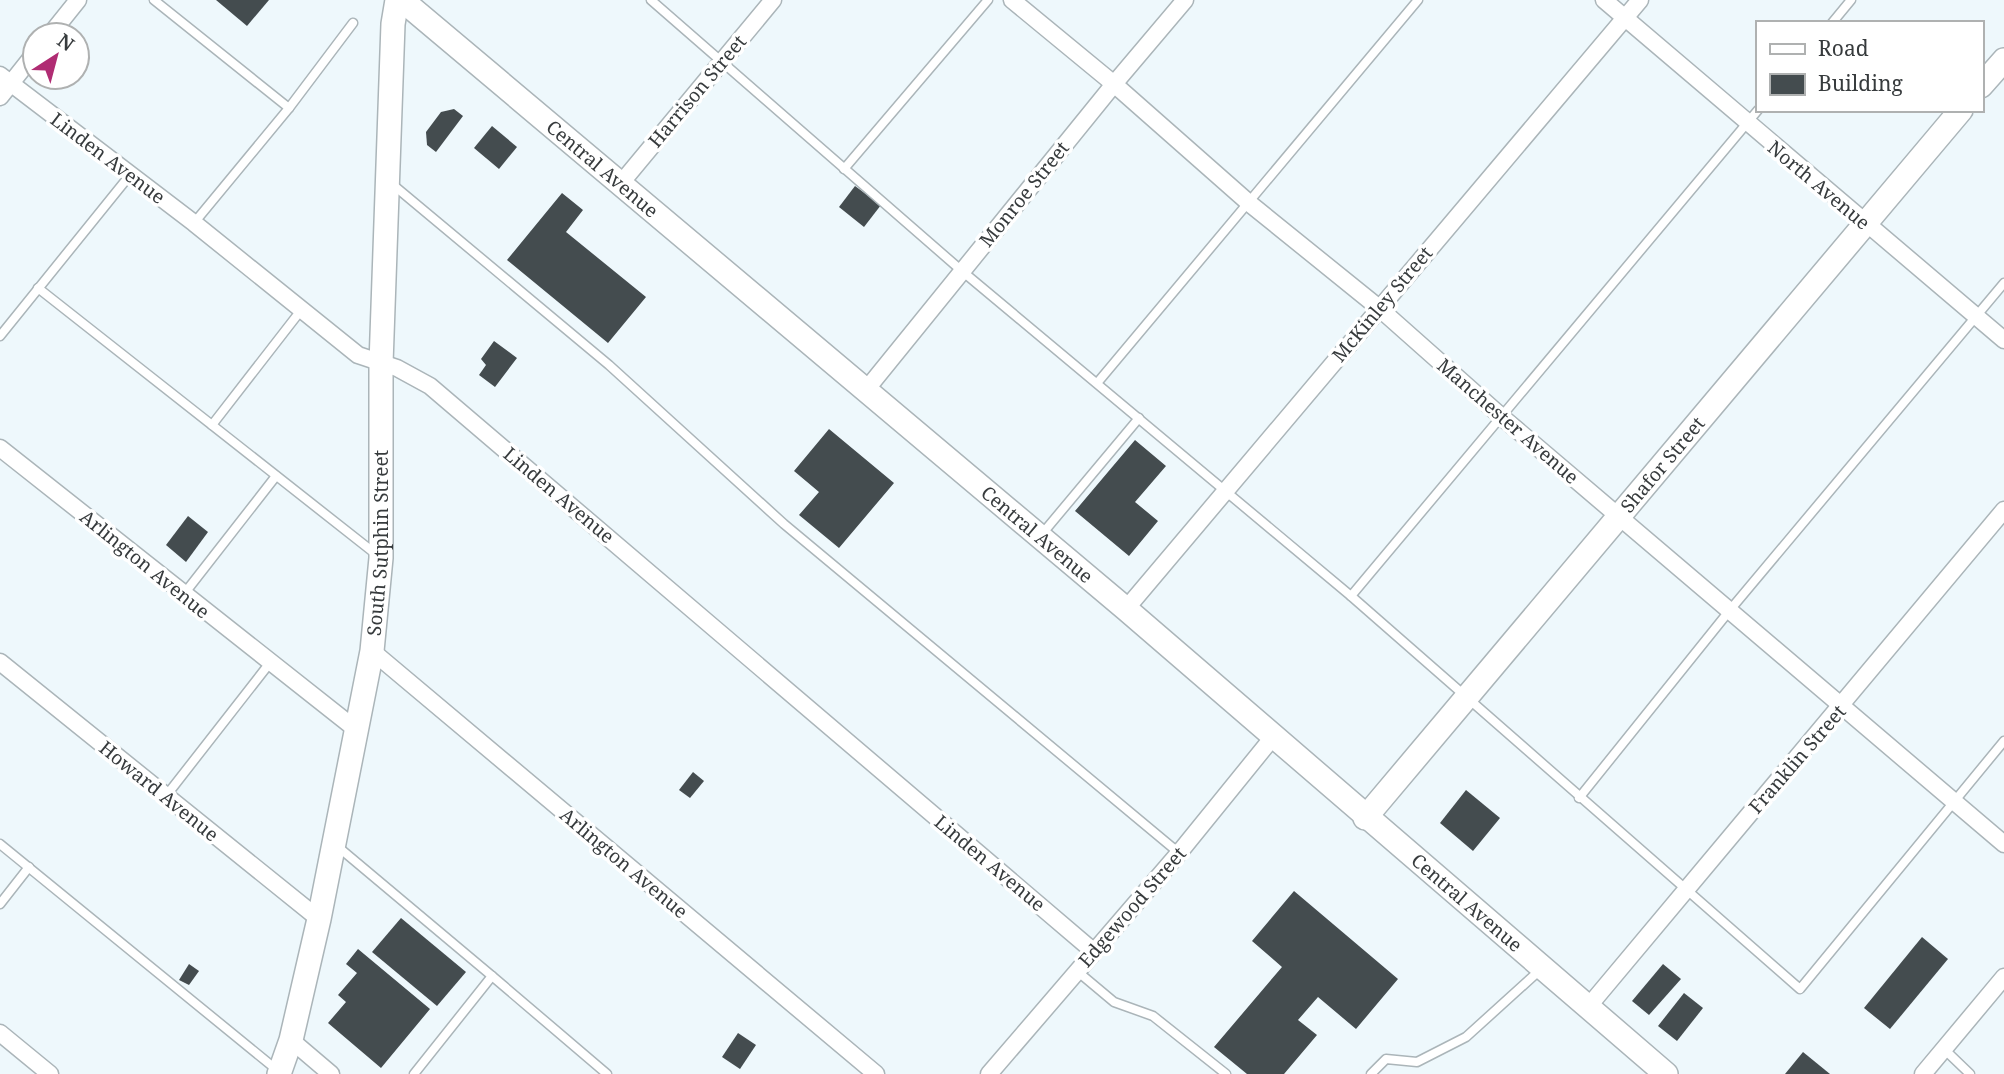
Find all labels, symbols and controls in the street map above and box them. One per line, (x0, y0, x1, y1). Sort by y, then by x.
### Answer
north arrow (21, 21, 91, 91)
legend (1756, 21, 1983, 112)
text: N (52, 27, 80, 57)
street label: Harrison Street (642, 29, 752, 153)
text: Road (1818, 34, 1869, 62)
text: Building (1818, 69, 1903, 97)
street label: Linden Avenue (45, 106, 171, 210)
street label: Central Avenue (541, 114, 664, 223)
street label: Monroe Street (973, 135, 1075, 252)
street label: North Avenue (1762, 135, 1876, 235)
street label: McKinley Street (1326, 240, 1438, 367)
street label: Manchester Avenue (1432, 352, 1584, 490)
street label: Shafor Street (1615, 411, 1711, 518)
street label: Linden Avenue (498, 441, 620, 549)
street label: South Sutphin Street (361, 449, 394, 637)
street label: Central Avenue (976, 480, 1099, 589)
street label: Arlington Avenue (75, 504, 215, 624)
street label: Franklin Street (1743, 699, 1852, 819)
street label: Howard Avenue (94, 735, 224, 847)
street label: Arlington Avenue (555, 802, 693, 924)
street label: Linden Avenue (929, 809, 1051, 917)
street label: Edgewood Street (1072, 841, 1192, 973)
street label: Central Avenue (1406, 847, 1528, 958)

